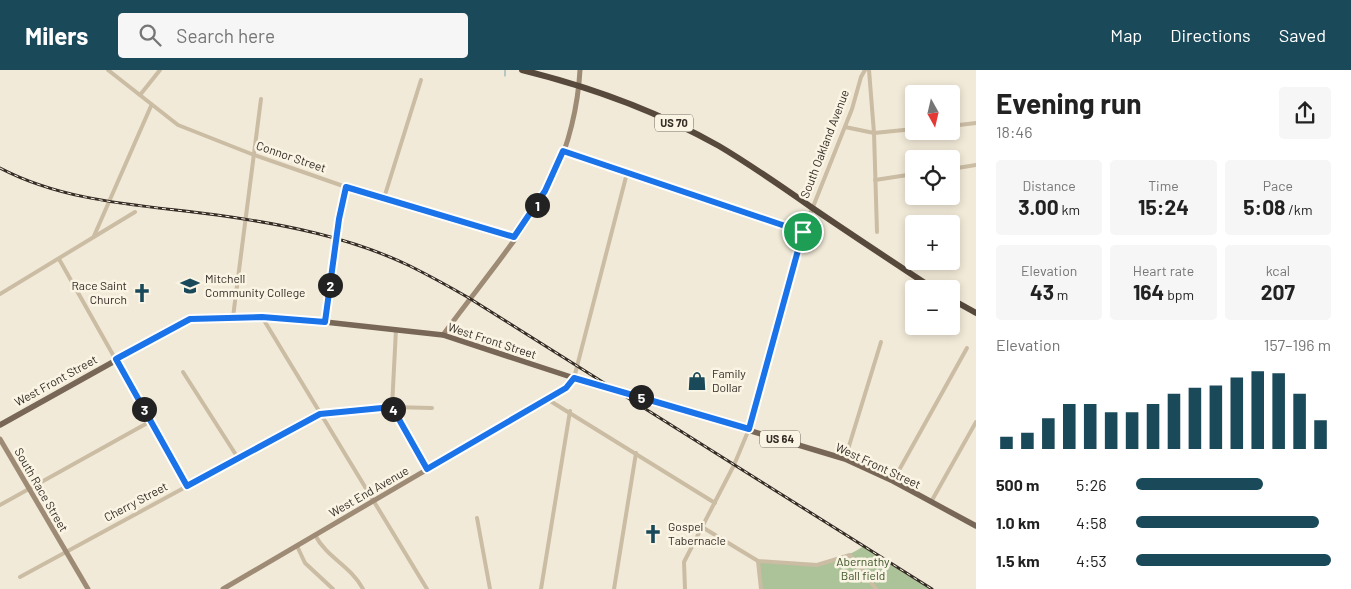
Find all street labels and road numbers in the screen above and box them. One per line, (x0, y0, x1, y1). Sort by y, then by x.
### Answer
street label: South Oakland Avenue (797, 87, 851, 200)
road number: US 70 (655, 114, 693, 132)
street label: Connor Street (255, 138, 328, 175)
street label: West Front Street (446, 319, 538, 361)
street label: West Front Street (12, 352, 99, 409)
road number: US 64 (760, 430, 800, 448)
street label: West Front Street (834, 439, 923, 491)
street label: South Race Street (12, 445, 72, 534)
street label: West End Avenue (326, 463, 411, 520)
street label: Cherry Street (101, 479, 170, 524)

